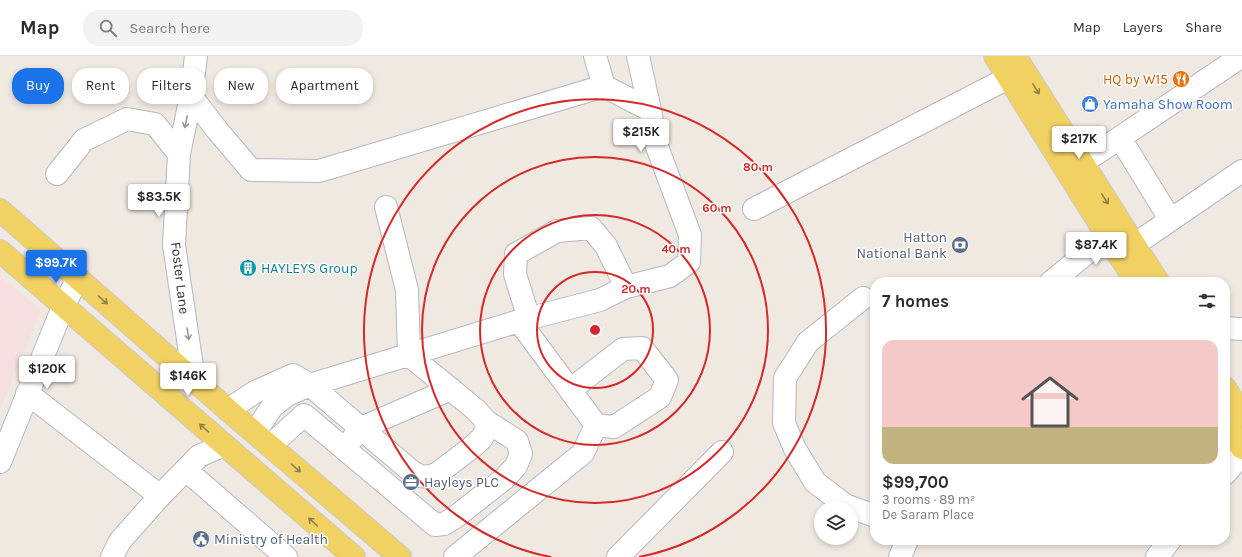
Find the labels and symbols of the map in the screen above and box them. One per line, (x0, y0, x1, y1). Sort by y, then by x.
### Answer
restaurant icon: HQ by W15 (1171, 69, 1191, 89)
place label: HQ by W15 (1103, 71, 1168, 88)
one-way arrow (1032, 83, 1040, 95)
shop icon: Yamaha Show Room (1080, 94, 1100, 114)
place label: Yamaha Show Room (1103, 96, 1233, 113)
one-way arrow (181, 115, 189, 128)
pin: $215K (613, 119, 669, 153)
pin: $217K (1051, 126, 1107, 160)
text: 80 m (743, 160, 773, 174)
pin: $83.5K (126, 184, 192, 218)
one-way arrow (1101, 193, 1109, 204)
text: 60 m (702, 201, 732, 215)
place label: Hatton National Bank (856, 229, 947, 262)
pin: $87.4K (1063, 232, 1129, 266)
bank icon: Hatton National Bank (950, 235, 970, 255)
street label: Foster Lane (167, 241, 193, 315)
text: 40 m (661, 242, 691, 256)
pin: $99.7K (23, 250, 89, 284)
building icon: HAYLEYS Group (238, 258, 258, 278)
place label: HAYLEYS Group (261, 260, 358, 277)
text: 20 m (621, 282, 651, 296)
one-way arrow (98, 295, 108, 304)
centre of rings (588, 323, 602, 337)
one-way arrow (184, 328, 192, 341)
pin: $120K (19, 356, 75, 390)
pin: $146K (160, 363, 216, 397)
one-way arrow (199, 424, 210, 433)
one-way arrow (291, 464, 302, 473)
office icon: Hayleys PLC (401, 472, 421, 492)
place label: Hayleys PLC (424, 474, 499, 491)
one-way arrow (308, 518, 319, 527)
public building icon: Ministry of Health (191, 529, 211, 549)
place label: Ministry of Health (214, 531, 328, 548)

